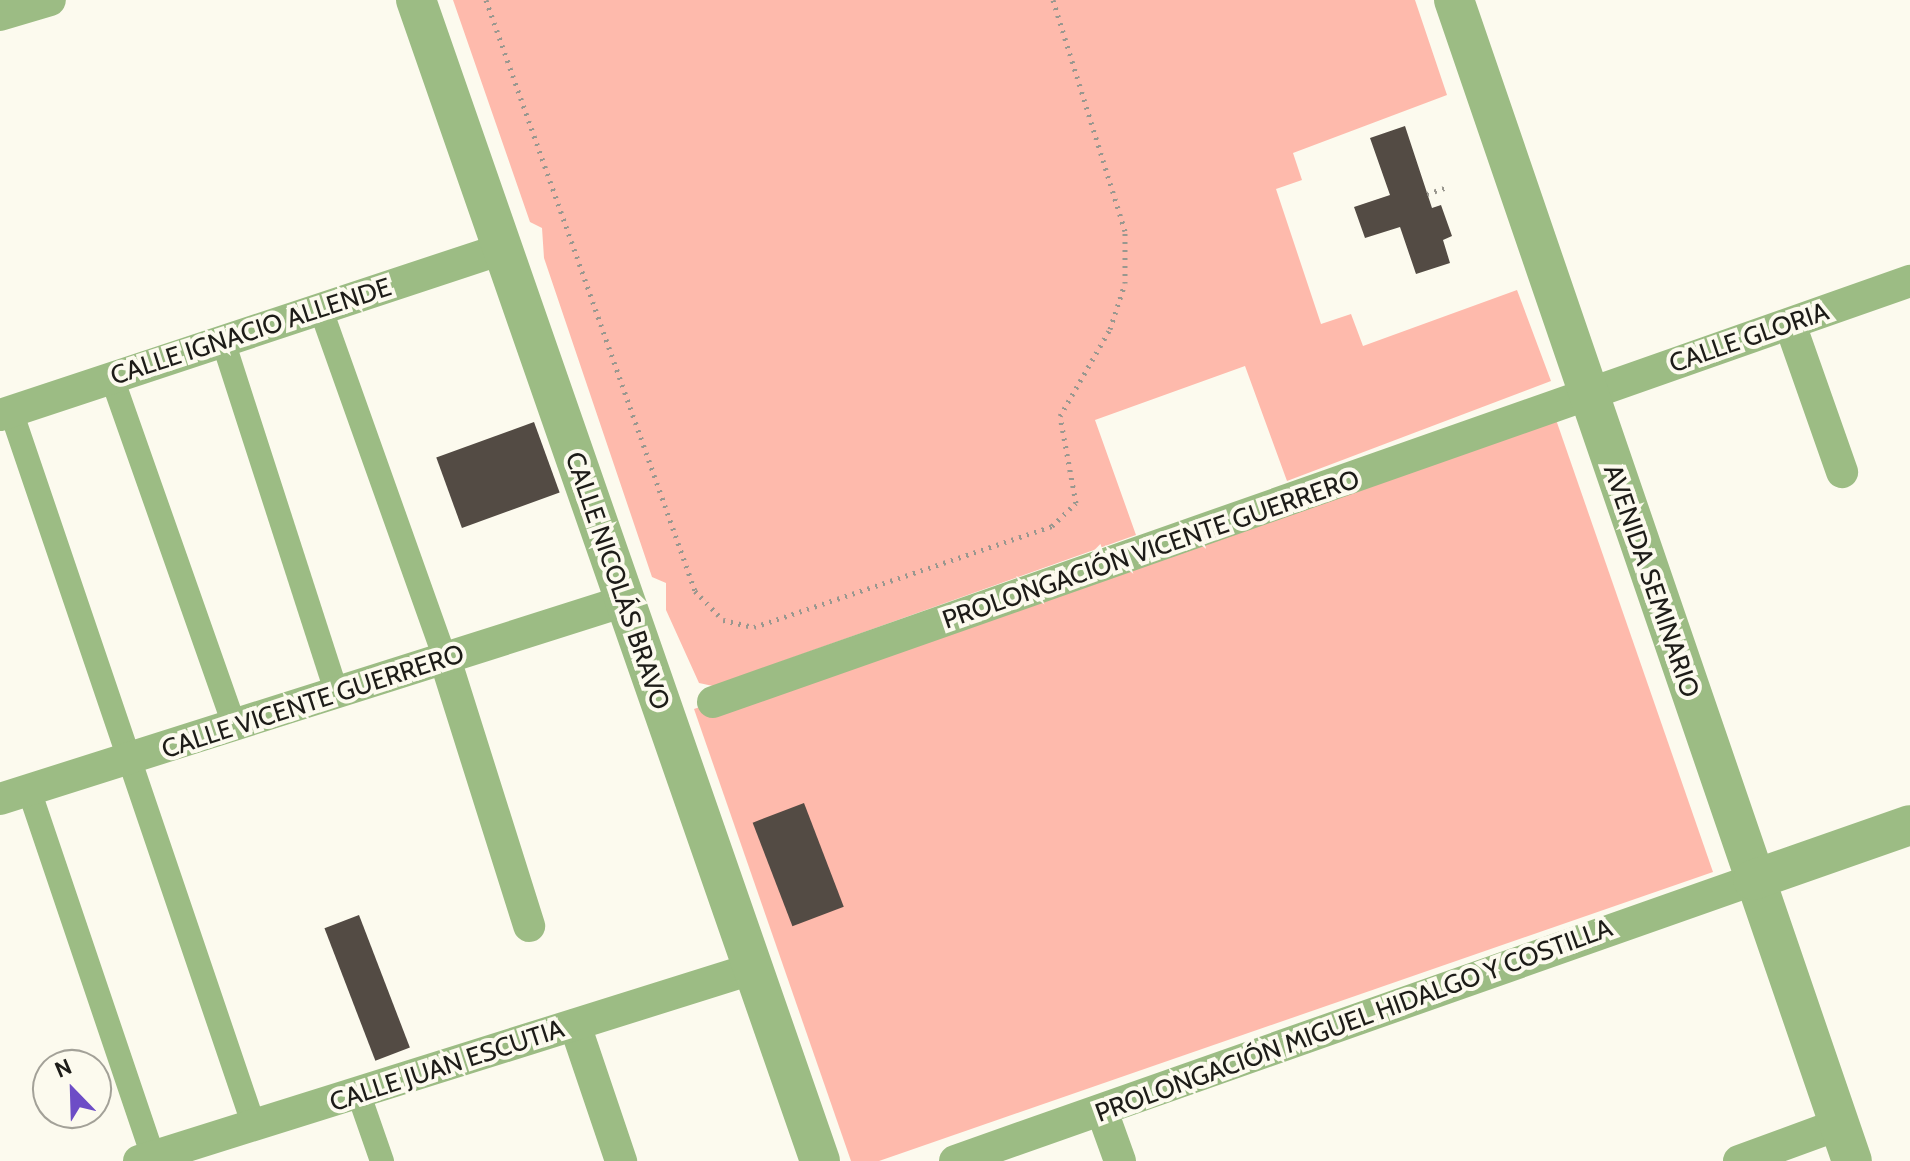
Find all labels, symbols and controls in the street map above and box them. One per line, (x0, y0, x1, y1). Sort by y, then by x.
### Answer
street label: CALLE IGNACIO ALLENDE (107, 272, 395, 392)
street label: CALLE GLORIA (1665, 296, 1833, 380)
street label: CALLE NICOLÁS BRAVO (558, 448, 676, 714)
street label: AVENIDA SEMINARIO (1596, 460, 1706, 702)
street label: PROLONGACIÓN VICENTE GUERRERO (938, 464, 1364, 636)
street label: CALLE VICENTE GUERRERO (158, 638, 468, 766)
street label: PROLONGACIÓN MIGUEL HIDALGO Y COSTILLA (1091, 913, 1617, 1129)
street label: CALLE JUAN ESCUTIA (326, 1013, 568, 1119)
north arrow (32, 1049, 112, 1129)
text: N (51, 1053, 76, 1084)

